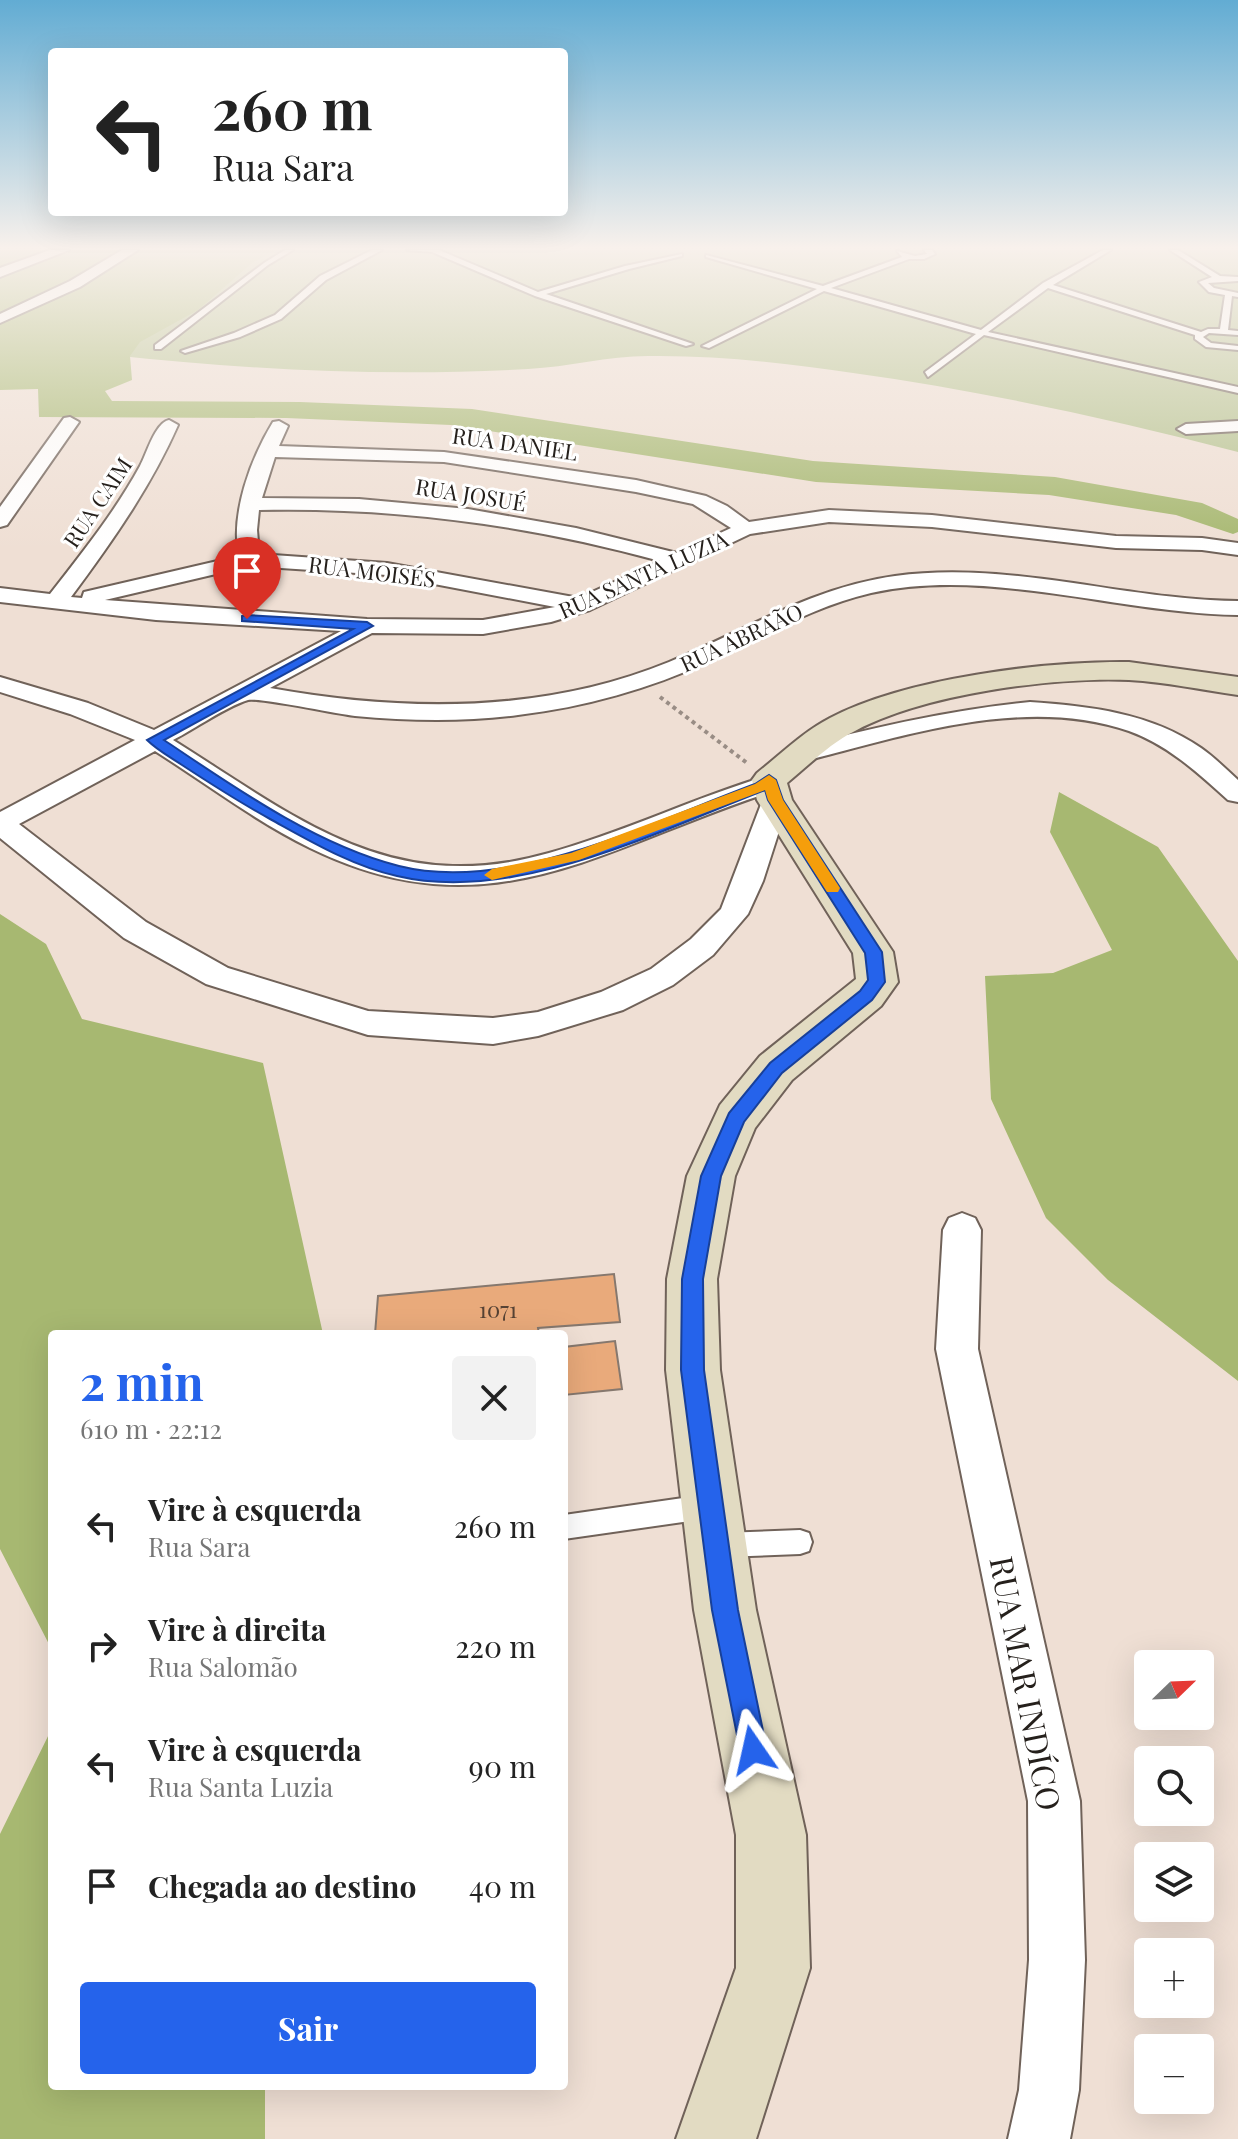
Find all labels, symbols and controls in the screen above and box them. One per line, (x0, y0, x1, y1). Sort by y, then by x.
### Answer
text: 260 m (212, 70, 373, 145)
icon: left (80, 80, 184, 184)
text: Rua Sara (212, 142, 354, 190)
street label: RUA DANIEL (451, 419, 580, 467)
street label: RUA CAIM (56, 451, 138, 553)
street label: RUA JOSUÉ (414, 470, 528, 518)
street label: RUA SANTA LUZIA (553, 523, 733, 625)
pin (213, 537, 281, 619)
street label: RUA MOISÉS (307, 548, 437, 594)
icon: arrive (225, 549, 269, 593)
street label: RUA ABRAÃO (675, 595, 807, 679)
house number: 1071 (479, 1294, 517, 1324)
text: 2 min (80, 1349, 204, 1413)
button: close (452, 1356, 536, 1440)
text: 610 m · 22:12 (80, 1411, 222, 1446)
text: Vire à esquerda (148, 1489, 361, 1529)
icon: left (80, 1504, 124, 1548)
text: 260 m (454, 1506, 536, 1546)
text: Rua Sara (148, 1529, 251, 1564)
street label: RUA MAR INDÍCO (981, 1552, 1073, 1814)
text: Vire à direita (148, 1609, 326, 1649)
icon: right (80, 1624, 124, 1668)
text: 220 m (455, 1626, 536, 1666)
text: Rua Salomão (148, 1649, 298, 1684)
north arrow (1134, 1650, 1214, 1730)
map controls (1134, 1650, 1214, 2114)
position arrow (711, 1708, 795, 1792)
text: Vire à esquerda (148, 1729, 361, 1769)
icon: left (80, 1744, 124, 1788)
text: 90 m (469, 1746, 536, 1786)
button: search (1134, 1746, 1214, 1826)
text: Rua Santa Luzia (148, 1769, 333, 1804)
button: layers (1134, 1842, 1214, 1922)
icon: arrive (80, 1864, 124, 1908)
text: Chegada ao destino (148, 1866, 416, 1906)
text: 40 m (469, 1866, 536, 1906)
button: + (1134, 1938, 1214, 2018)
button: Sair (80, 1982, 536, 2074)
button: − (1134, 2034, 1214, 2114)

